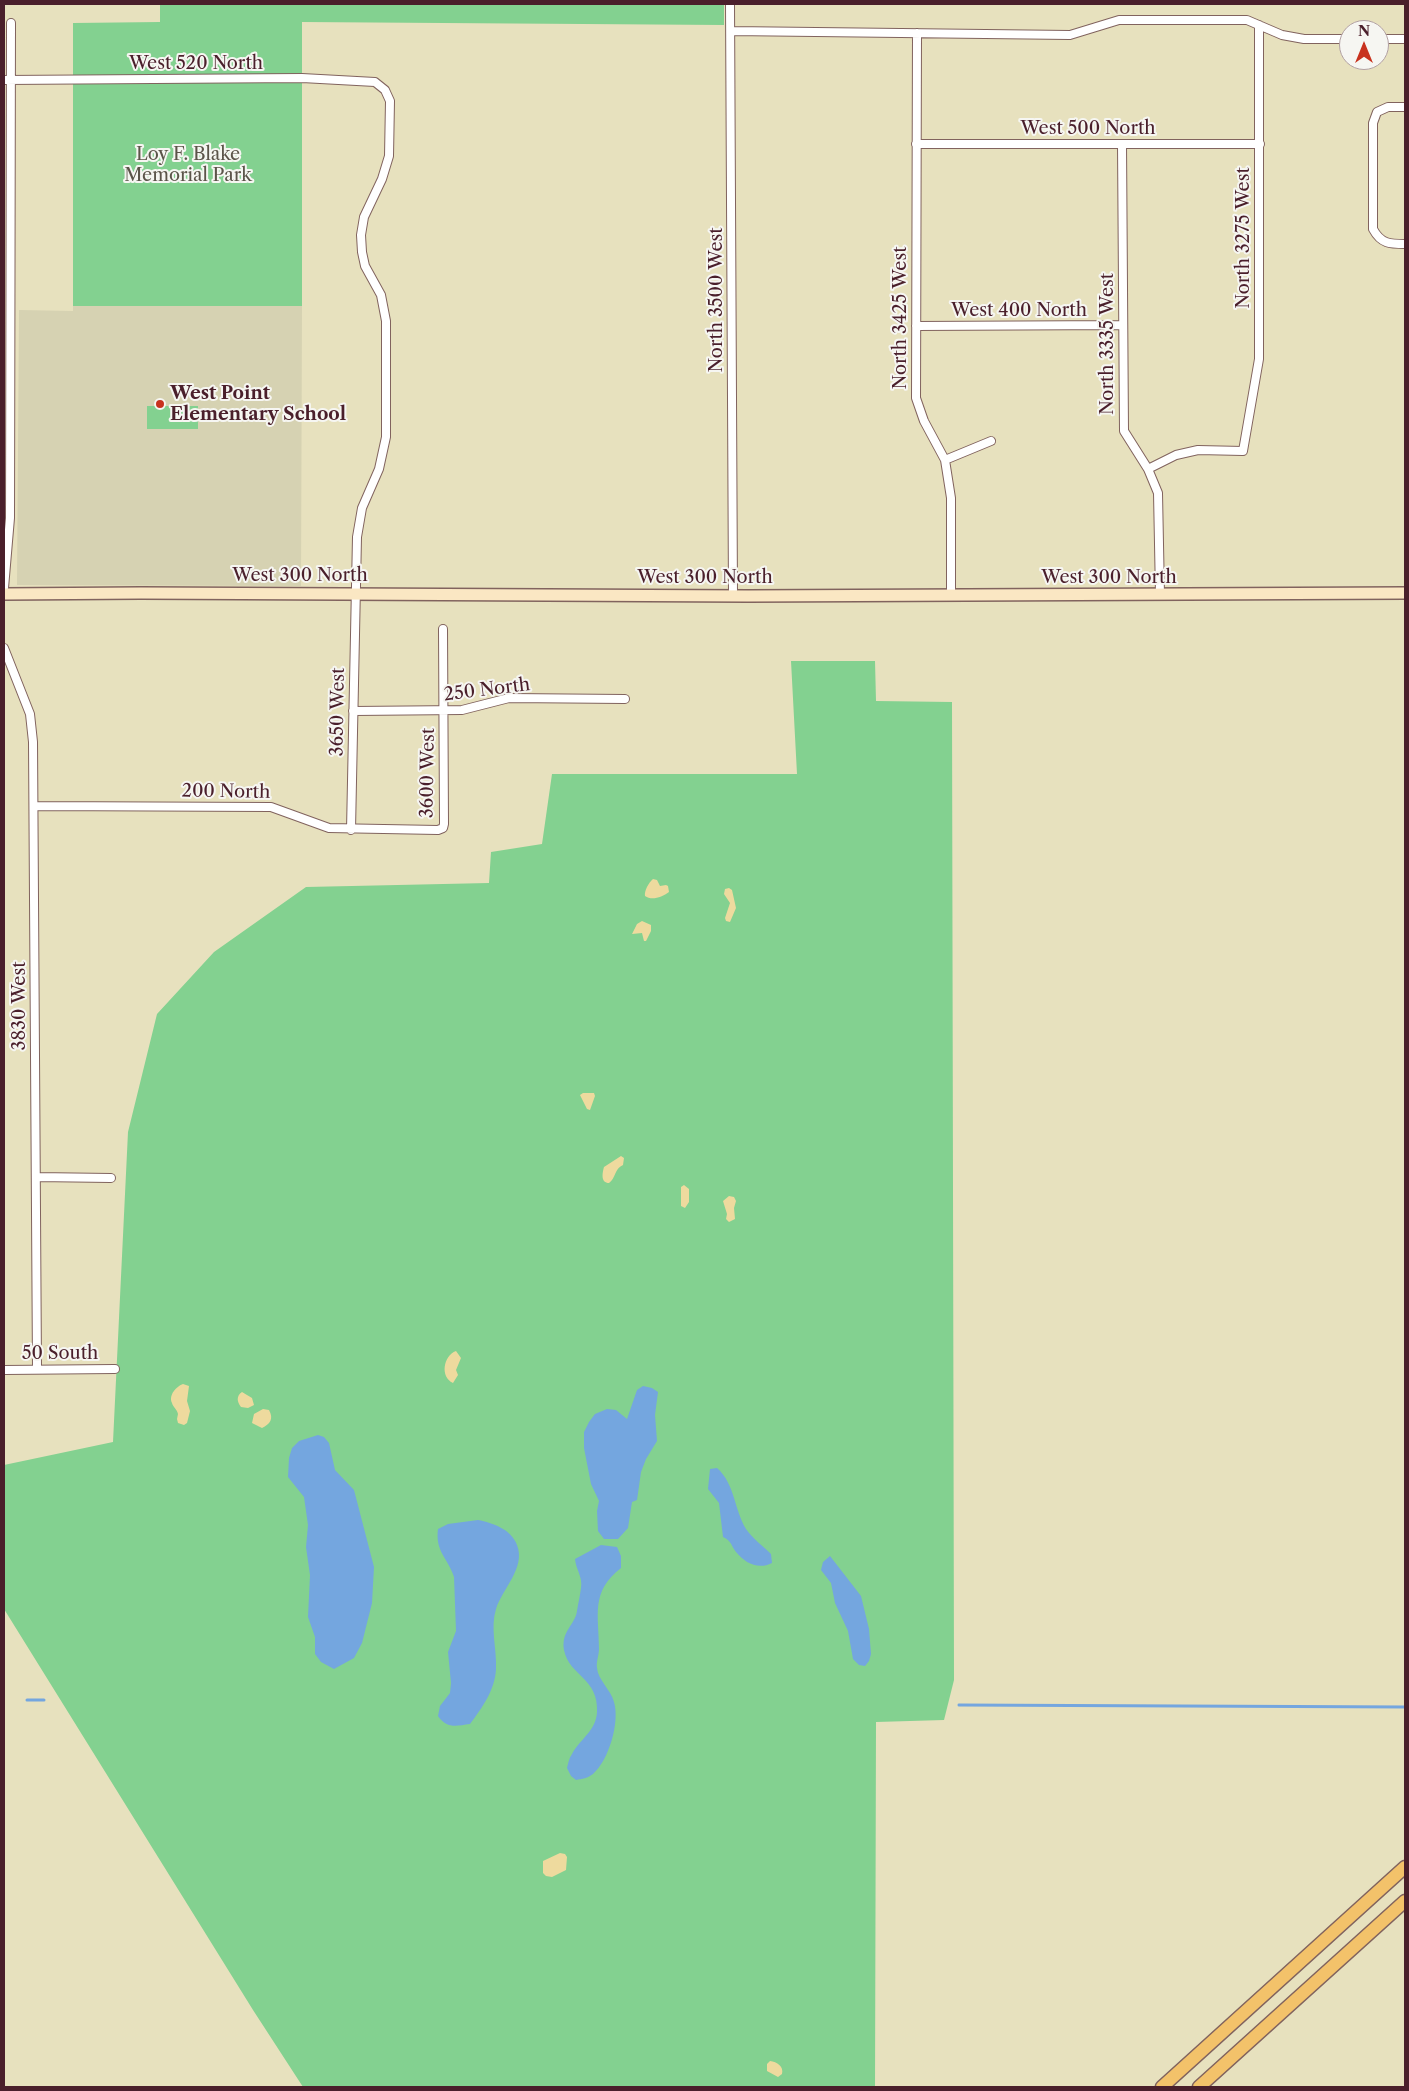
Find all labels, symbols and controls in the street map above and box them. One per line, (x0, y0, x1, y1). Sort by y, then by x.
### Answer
north arrow (1339, 20, 1389, 70)
text: N (1358, 22, 1370, 40)
street label: West 520 North (129, 53, 263, 75)
street label: West 500 North (1020, 118, 1156, 140)
park label: Loy F. Blake Memorial Park (124, 144, 252, 186)
street label: North 3275 West (1233, 167, 1255, 309)
street label: North 3500 West (706, 227, 728, 373)
street label: North 3425 West (890, 246, 912, 390)
street label: North 3335 West (1097, 273, 1119, 415)
street label: West 400 North (951, 300, 1087, 322)
place label: West Point Elementary School (170, 383, 346, 426)
marker: West Point Elementary School (154, 398, 166, 410)
street label: West 300 North (232, 565, 368, 587)
street label: West 300 North (637, 567, 773, 589)
street label: West 300 North (1041, 567, 1177, 589)
street label: 3650 West (326, 667, 350, 757)
street label: 250 North (443, 674, 531, 706)
street label: 3600 West (416, 728, 440, 818)
street label: 200 North (182, 780, 270, 804)
street label: 3830 West (9, 961, 31, 1051)
street label: 50 South (22, 1343, 98, 1365)

